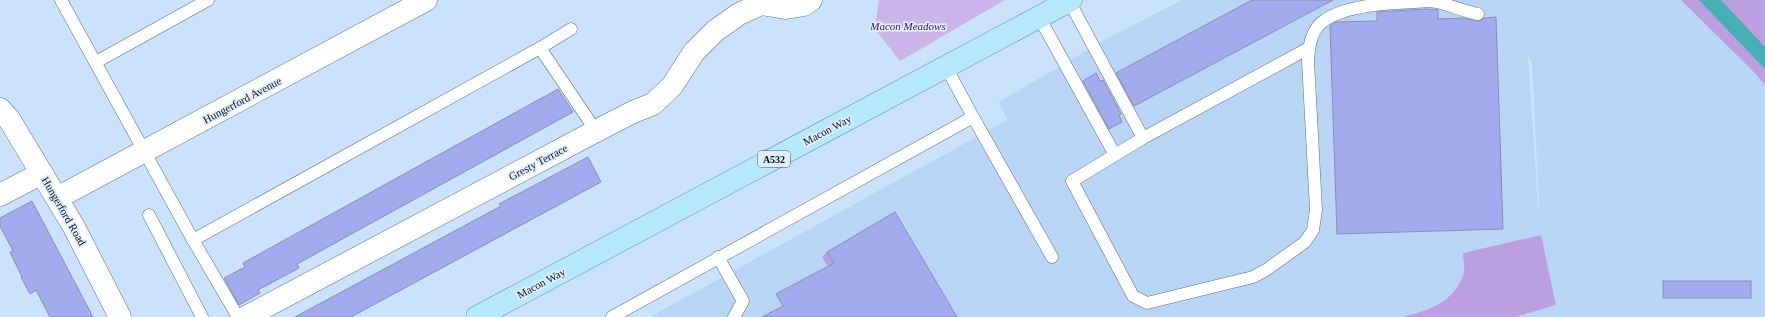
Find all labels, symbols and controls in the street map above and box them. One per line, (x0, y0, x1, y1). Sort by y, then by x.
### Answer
park label: Macon Meadows (869, 20, 946, 32)
street label: Hungerford Avenue (201, 74, 283, 126)
street label: Macon Way (801, 112, 854, 148)
street label: Gresty Terrace (507, 141, 569, 182)
road number: A532 (758, 151, 790, 167)
street label: Hungerford Road (39, 175, 89, 248)
street label: Macon Way (515, 265, 568, 301)

